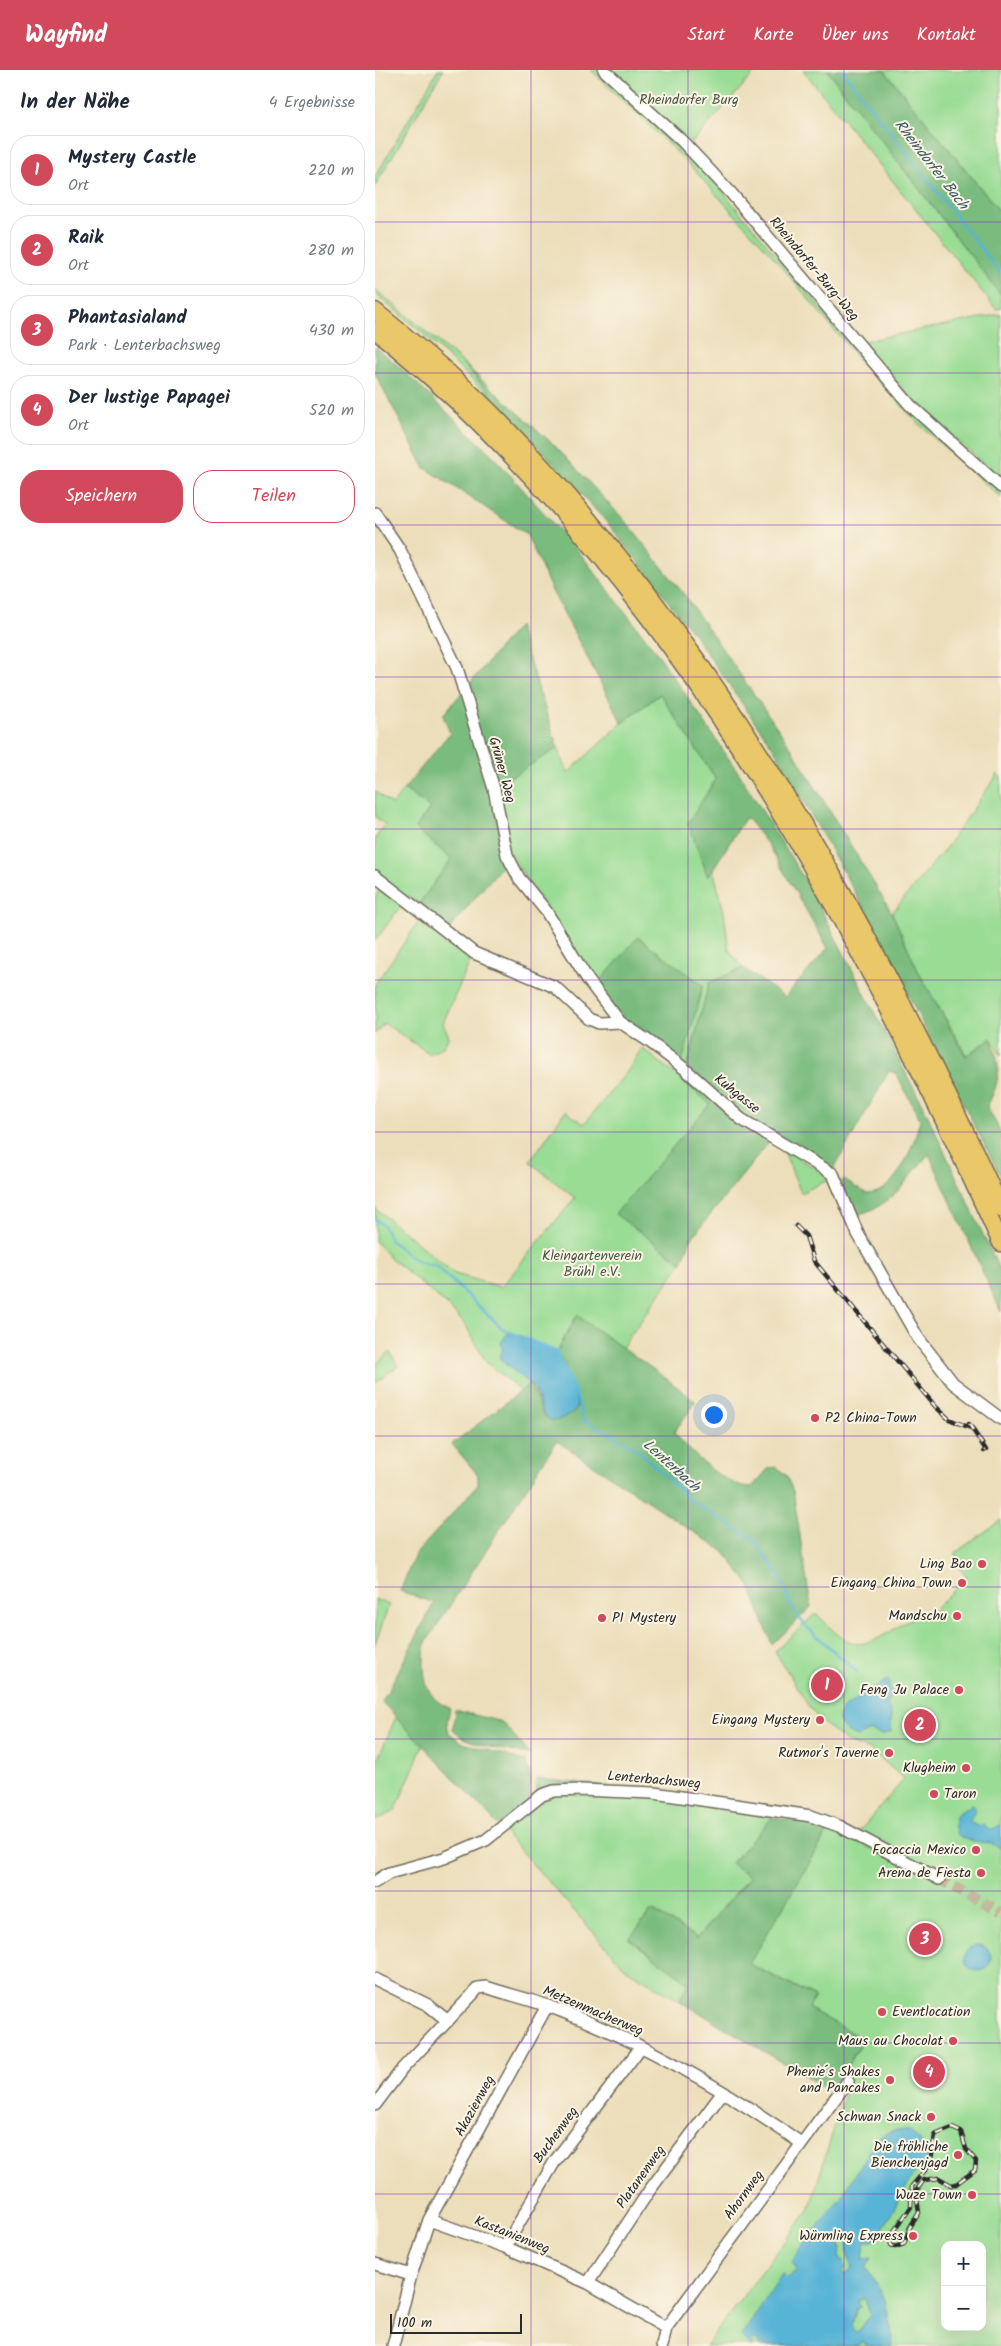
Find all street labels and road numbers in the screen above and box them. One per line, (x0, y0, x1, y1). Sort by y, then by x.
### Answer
street label: Rheindorfer-Burg-Weg (764, 212, 864, 326)
street label: Grüner Weg (483, 734, 521, 806)
street label: Kuhgasse (709, 1068, 765, 1120)
street label: Lenterbachsweg (606, 1765, 702, 1795)
street label: Metzenmacherweg (539, 1980, 647, 2042)
street label: Akazienweg (449, 2071, 501, 2141)
street label: Buchenweg (528, 2102, 584, 2168)
street label: Platanenweg (611, 2141, 671, 2213)
street label: Ahornweg (718, 2166, 770, 2224)
street label: Kastanienweg (471, 2210, 553, 2260)

